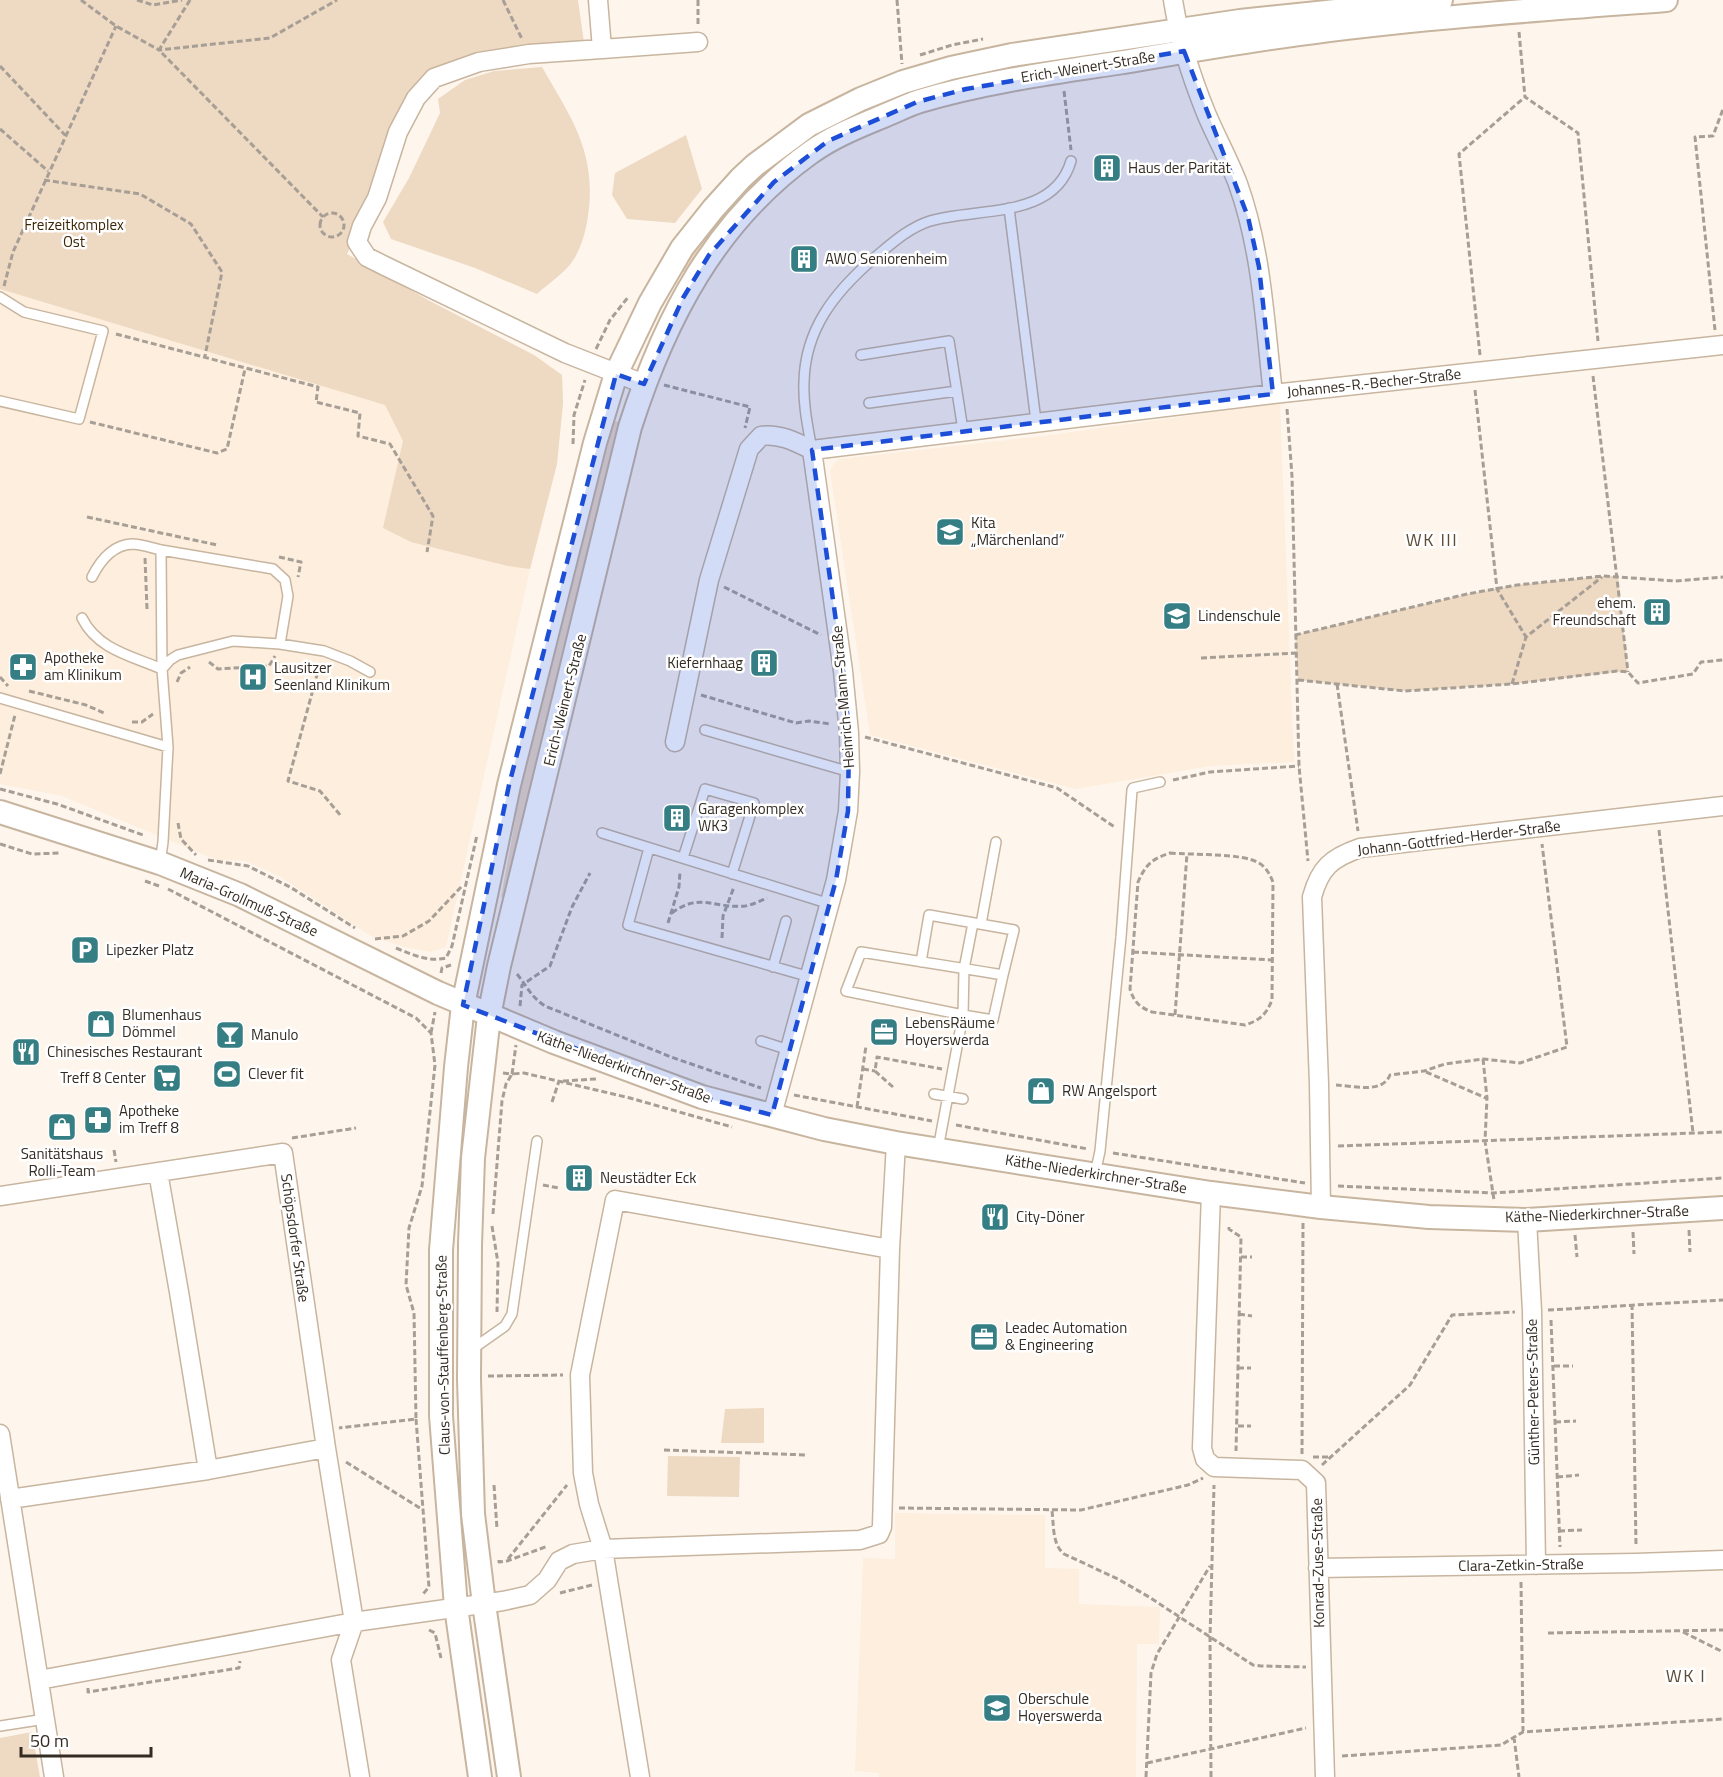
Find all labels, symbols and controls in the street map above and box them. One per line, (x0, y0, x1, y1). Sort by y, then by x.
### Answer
street label: Erich-Weinert-Straße (1019, 45, 1157, 88)
building icon: Haus der Parität (1091, 152, 1123, 184)
place label: Haus der Parität (1128, 156, 1231, 179)
park label: Freizeitkomplex Ost (24, 213, 124, 253)
building icon: AWO Seniorenheim (788, 243, 820, 275)
place label: AWO Seniorenheim (825, 247, 947, 270)
street label: Johannes-R.-Becher-Straße (1286, 362, 1462, 403)
place label: Kita „Märchenland“ (971, 511, 1064, 551)
school or university icon: Kita „Märchenland“ (934, 516, 966, 548)
district label: WK III (1406, 526, 1458, 553)
place label: ehem. Freundschaft (1553, 591, 1637, 631)
building icon: ehem. Freundschaft (1641, 596, 1673, 628)
school or university icon: Lindenschule (1161, 600, 1193, 632)
place label: Lindenschule (1198, 604, 1281, 627)
street label: Heinrich-Mann-Straße (825, 625, 860, 769)
street label: Erich-Weinert-Straße (537, 631, 592, 768)
place label: Apotheke am Klinikum (44, 646, 122, 686)
building icon: Kiefernhaag (748, 647, 780, 679)
pharmacy icon: Apotheke am Klinikum (7, 651, 39, 683)
place label: Kiefernhaag (667, 651, 743, 674)
place label: Lausitzer Seenland Klinikum (274, 656, 390, 696)
hospital icon: Lausitzer Seenland Klinikum (237, 661, 269, 693)
place label: Garagenkomplex WK3 (698, 797, 804, 837)
building icon: Garagenkomplex WK3 (661, 802, 693, 834)
street label: Johann-Gottfried-Herder-Straße (1356, 814, 1562, 861)
street label: Maria-Grollmuß-Straße (176, 861, 322, 942)
parking icon: Lipezker Platz (69, 934, 101, 966)
place label: Lipezker Platz (106, 938, 194, 961)
place label: Blumenhaus Dömmel (122, 1003, 201, 1043)
shop icon: Blumenhaus Dömmel (85, 1008, 117, 1040)
place label: LebensRäume Hoyerswerda (905, 1011, 995, 1051)
office icon: LebensRäume Hoyerswerda (868, 1016, 900, 1048)
bar icon: Manulo (214, 1019, 246, 1051)
place label: Manulo (251, 1023, 299, 1046)
street label: Käthe-Niederkirchner-Straße (534, 1024, 714, 1109)
restaurant icon: Chinesisches Restaurant (10, 1036, 42, 1068)
place label: Chinesisches Restaurant (47, 1040, 203, 1063)
sports icon: Clever fit (211, 1058, 243, 1090)
supermarket icon: Treff 8 Center (151, 1062, 183, 1094)
place label: Clever fit (248, 1062, 304, 1085)
place label: Treff 8 Center (60, 1066, 146, 1089)
shop icon: RW Angelsport (1025, 1075, 1057, 1107)
place label: RW Angelsport (1062, 1079, 1158, 1102)
place label: Apotheke im Treff 8 (119, 1099, 179, 1139)
pharmacy icon: Apotheke im Treff 8 (82, 1104, 114, 1136)
shop icon: Sanitätshaus Rolli-Team (46, 1111, 78, 1143)
place label: Sanitätshaus Rolli-Team (21, 1142, 103, 1182)
street label: Käthe-Niederkirchner-Straße (1004, 1148, 1189, 1199)
building icon: Neustädter Eck (563, 1162, 595, 1194)
place label: Neustädter Eck (600, 1166, 697, 1189)
street label: Schöpsdorfer Straße (275, 1172, 316, 1304)
street label: Käthe-Niederkirchner-Straße (1505, 1199, 1689, 1228)
restaurant icon: City-Döner (979, 1201, 1011, 1233)
place label: City-Döner (1016, 1205, 1085, 1228)
street label: Claus-von-Stauffenberg-Straße (429, 1255, 456, 1455)
place label: Leadec Automation & Engineering (1005, 1316, 1127, 1356)
street label: Günther-Peters-Straße (1520, 1318, 1545, 1466)
office icon: Leadec Automation & Engineering (968, 1321, 1000, 1353)
street label: Konrad-Zuse-Straße (1305, 1498, 1330, 1628)
street label: Clara-Zetkin-Straße (1458, 1552, 1584, 1577)
district label: WK I (1666, 1662, 1706, 1689)
place label: Oberschule Hoyerswerda (1018, 1687, 1102, 1727)
school or university icon: Oberschule Hoyerswerda (981, 1692, 1013, 1724)
scale bar (21, 1720, 152, 1758)
text: 50 m (30, 1727, 69, 1754)

